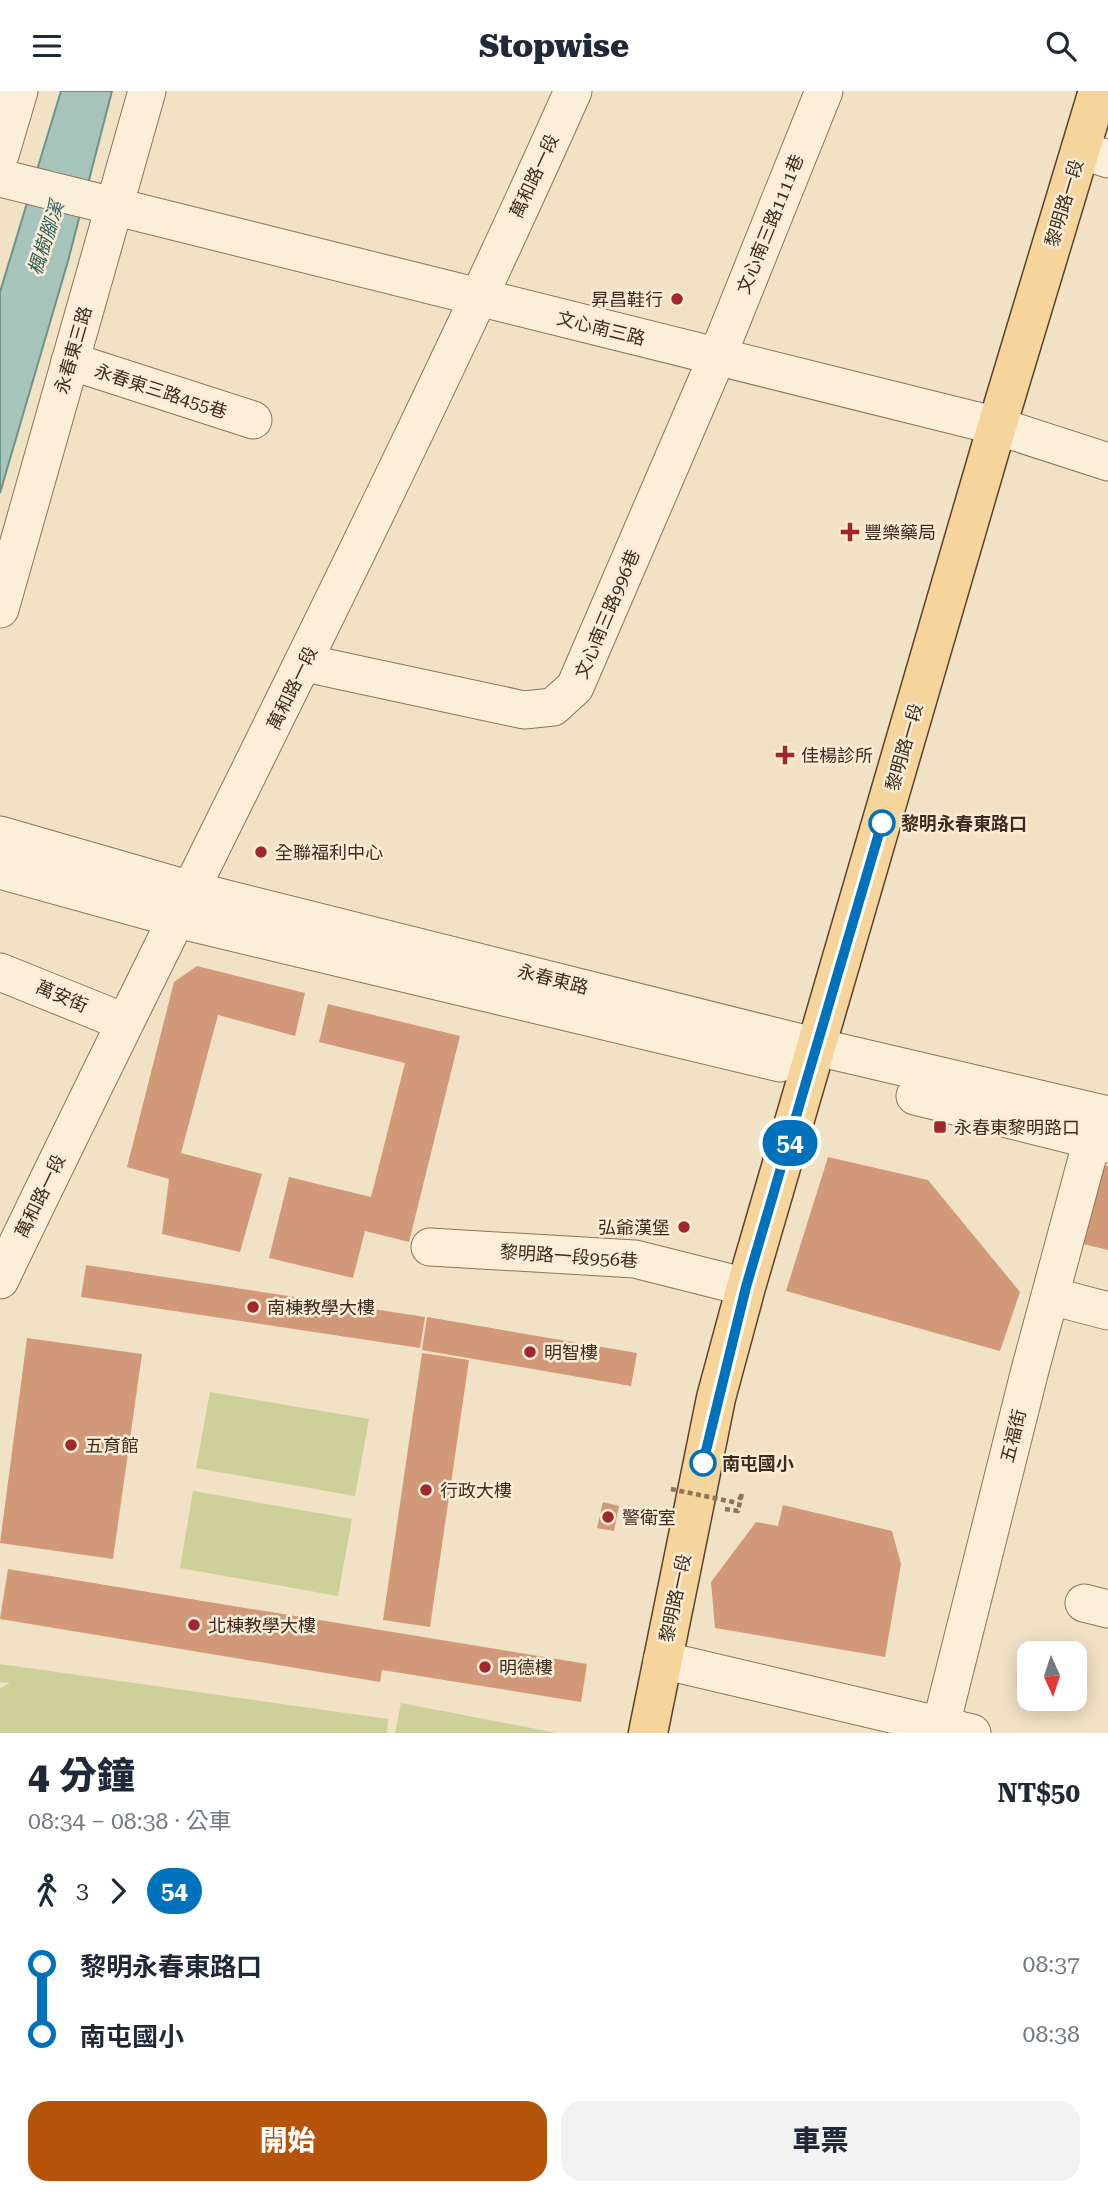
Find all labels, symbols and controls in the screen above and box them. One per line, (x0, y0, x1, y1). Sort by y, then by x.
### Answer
icon: menu (28, 27, 66, 65)
text: Stopwise (479, 27, 629, 65)
icon: search (1042, 27, 1080, 65)
street label: 萬和路一段 (505, 131, 563, 221)
street label: 文心南三路1111巷 (732, 151, 808, 297)
street label: 黎明路一段 (1041, 157, 1087, 249)
water label: 楓樹腳溪 (23, 195, 70, 278)
place label: 昇昌鞋行 (591, 289, 663, 310)
marker: 昇昌鞋行 (669, 291, 685, 307)
street label: 永春東三路 (51, 304, 95, 396)
street label: 文心南三路 (555, 307, 647, 349)
street label: 永春東三路455巷 (92, 360, 230, 422)
place label: 豐樂藥局 (864, 522, 936, 543)
marker: 豐樂藥局 (842, 524, 858, 540)
street label: 文心南三路996巷 (570, 546, 644, 682)
street label: 萬和路一段 (263, 643, 321, 733)
street label: 黎明路一段 (882, 701, 926, 793)
marker: 佳楊診所 (775, 745, 795, 765)
place label: 佳楊診所 (801, 745, 873, 766)
marker: 黎明永春東路口 (869, 810, 895, 836)
place label: 黎明永春東路口 (901, 813, 1027, 834)
place label: 全聯福利中心 (275, 842, 383, 863)
marker: 全聯福利中心 (253, 844, 269, 860)
street label: 永春東路 (516, 960, 590, 998)
street label: 萬安街 (33, 976, 91, 1016)
place label: 永春東黎明路口 (954, 1117, 1080, 1138)
marker: 永春東黎明路口 (932, 1119, 948, 1135)
line badge: 54 (758, 1120, 822, 1166)
text: 54 (777, 1129, 803, 1157)
street label: 萬和路一段 (11, 1151, 69, 1241)
place label: 弘爺漢堡 (598, 1217, 670, 1238)
marker: 弘爺漢堡 (676, 1219, 692, 1235)
street label: 黎明路一段956巷 (499, 1241, 639, 1271)
place label: 南棟教學大樓 (267, 1297, 375, 1318)
marker: 南棟教學大樓 (245, 1299, 261, 1315)
place label: 明智樓 (544, 1342, 598, 1363)
marker: 明智樓 (522, 1344, 538, 1360)
street label: 五福街 (996, 1407, 1030, 1465)
place label: 五育館 (85, 1435, 139, 1456)
marker: 五育館 (63, 1437, 79, 1453)
marker: 南屯國小 (690, 1450, 716, 1476)
place label: 南屯國小 (722, 1453, 794, 1474)
place label: 行政大樓 (440, 1480, 512, 1501)
marker: 行政大樓 (418, 1482, 434, 1498)
place label: 警衛室 (622, 1507, 676, 1528)
marker: 警衛室 (600, 1509, 616, 1525)
street label: 黎明路一段 (655, 1552, 695, 1644)
place label: 北棟教學大樓 (208, 1615, 316, 1636)
marker: 北棟教學大樓 (186, 1617, 202, 1633)
north arrow (1017, 1641, 1087, 1711)
map controls (1017, 1641, 1087, 1711)
place label: 明德樓 (499, 1657, 553, 1678)
marker: 明德樓 (477, 1659, 493, 1675)
text: 4 分鐘 (28, 1754, 135, 1798)
text: NT$50 (998, 1778, 1080, 1808)
text: 08:34 – 08:38 · 公車 (28, 1808, 232, 1835)
icon: walk (28, 1872, 66, 1910)
icon: forward (99, 1872, 137, 1910)
text: 3 (76, 1877, 89, 1904)
text: 54 (161, 1877, 188, 1905)
text: 08:37 (1023, 1951, 1080, 1978)
text: 黎明永春東路口 (80, 1952, 262, 1982)
text: 08:38 (1023, 2021, 1080, 2048)
text: 南屯國小 (80, 2022, 184, 2052)
button: 開始 (28, 2101, 547, 2181)
button: 車票 (561, 2101, 1080, 2181)

